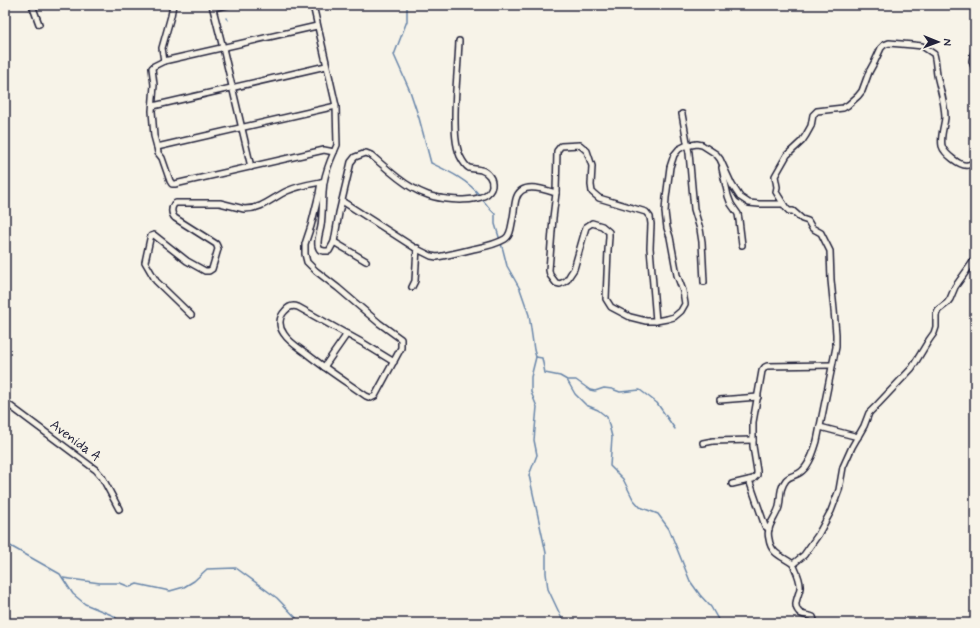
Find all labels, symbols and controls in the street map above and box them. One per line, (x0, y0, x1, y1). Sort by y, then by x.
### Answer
north arrow (918, 22, 958, 62)
text: N (940, 38, 954, 46)
street label: Avenida A (46, 416, 105, 466)

